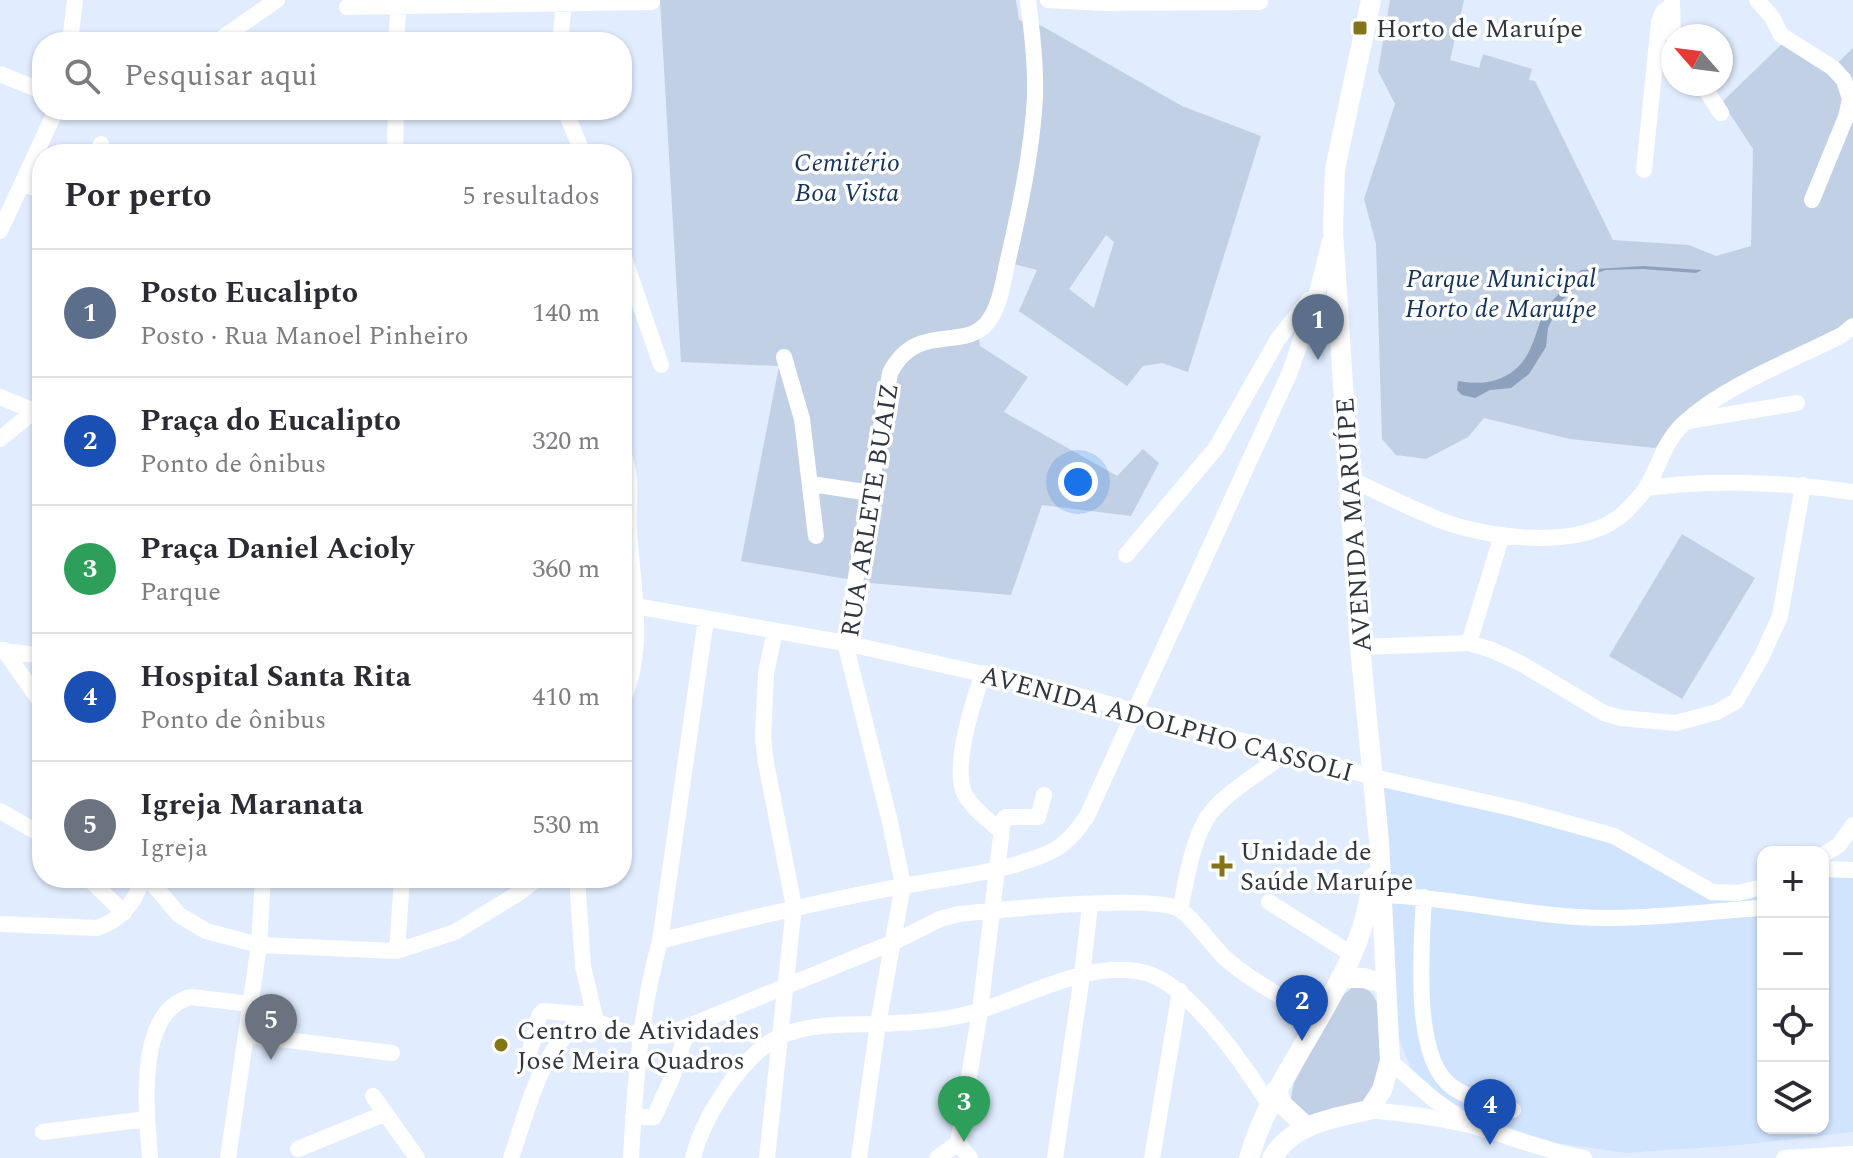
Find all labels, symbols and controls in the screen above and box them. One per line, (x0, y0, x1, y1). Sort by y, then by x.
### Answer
place label: Horto de Maruípe (1376, 9, 1583, 49)
marker: Horto de Maruípe (1351, 19, 1369, 37)
north arrow (1661, 24, 1733, 96)
search box (32, 32, 632, 120)
text: Pesquisar aqui (124, 53, 318, 99)
icon: search (60, 54, 104, 98)
park label: Cemitério Boa Vista (794, 143, 900, 213)
text: Por perto (64, 170, 212, 222)
text: 5 resultados (462, 176, 600, 216)
park label: Parque Municipal Horto de Maruípe (1405, 259, 1597, 329)
text: Posto Eucalipto (140, 270, 358, 316)
text: 1 (83, 293, 97, 333)
text: 140 m (532, 293, 600, 333)
pin: 1 (1292, 294, 1344, 360)
text: Posto · Rua Manoel Pinheiro (140, 316, 469, 356)
street label: RUA ARLETE BUAIZ (830, 380, 910, 640)
street label: AVENIDA MARUÍPE (1325, 396, 1383, 654)
text: Praça do Eucalipto (140, 398, 401, 444)
text: 2 (83, 421, 97, 461)
text: 320 m (532, 421, 600, 461)
text: Ponto de ônibus (140, 444, 326, 484)
your location (1058, 462, 1098, 502)
text: Praça Daniel Acioly (140, 526, 414, 572)
text: 3 (83, 549, 97, 589)
text: 360 m (532, 549, 600, 589)
text: Parque (140, 572, 221, 612)
text: Hospital Santa Rita (140, 654, 411, 700)
street label: AVENIDA ADOLPHO CASSOLI (976, 655, 1358, 793)
text: 4 (83, 677, 97, 717)
text: 410 m (532, 677, 600, 717)
text: Ponto de ônibus (140, 700, 326, 740)
text: Igreja Maranata (140, 782, 364, 828)
text: 5 (83, 805, 97, 845)
text: 530 m (532, 805, 600, 845)
text: Igreja (140, 828, 208, 868)
place label: Unidade de Saúde Maruípe (1240, 832, 1413, 902)
map controls (1757, 846, 1829, 1134)
button: + (1757, 846, 1829, 918)
marker: Unidade de Saúde Maruípe (1211, 855, 1233, 877)
button: − (1757, 918, 1829, 990)
pin: 2 (1276, 975, 1328, 1041)
button: locate (1757, 990, 1829, 1062)
pin: 5 (245, 994, 297, 1060)
place label: Centro de Atividades José Meira Quadros (517, 1011, 760, 1081)
marker: Centro de Atividades José Meira Quadros (492, 1036, 510, 1054)
button: layers (1757, 1062, 1829, 1134)
pin: 3 (938, 1076, 990, 1142)
pin: 4 (1464, 1079, 1516, 1145)

